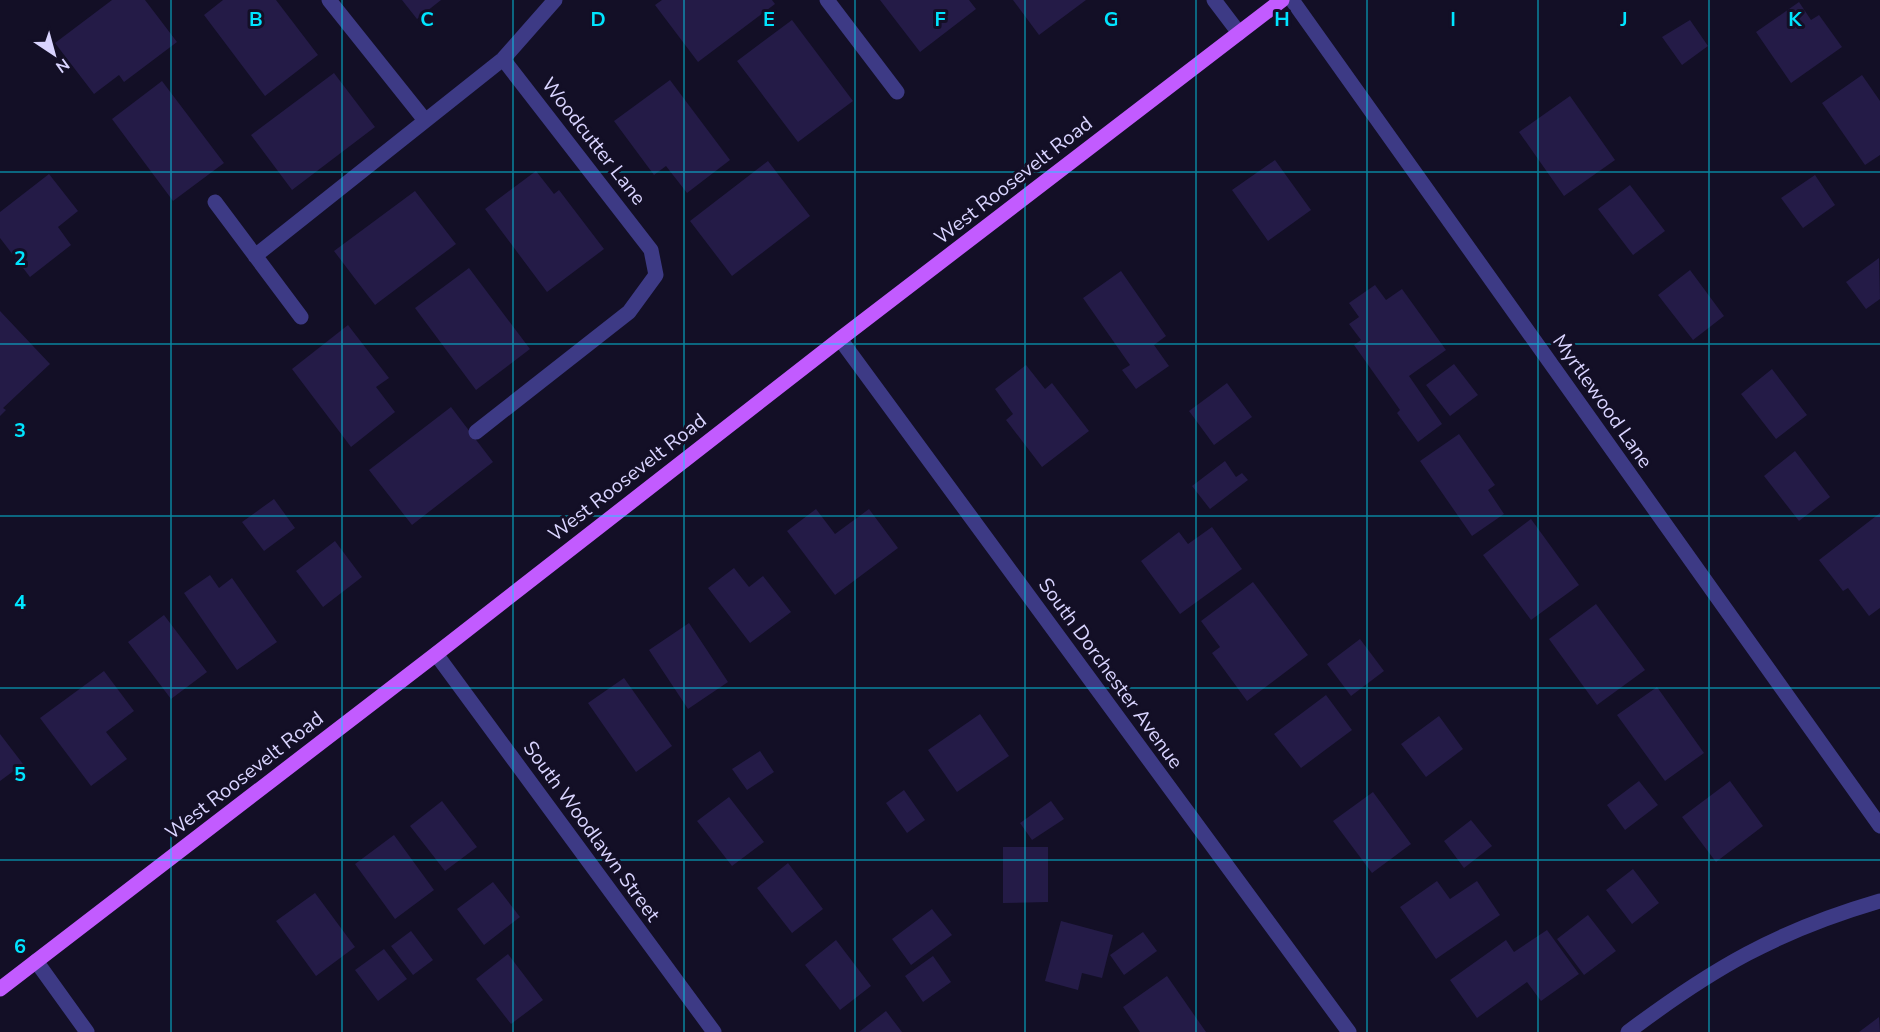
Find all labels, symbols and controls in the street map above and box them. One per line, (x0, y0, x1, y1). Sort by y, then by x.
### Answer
text: B (249, 6, 263, 33)
text: C (420, 6, 434, 33)
text: D (590, 6, 606, 33)
text: E (763, 6, 775, 33)
text: F (934, 6, 946, 33)
text: G (1104, 6, 1118, 33)
text: H (1274, 6, 1290, 33)
text: I (1450, 6, 1456, 33)
text: J (1619, 6, 1628, 33)
text: K (1788, 6, 1802, 33)
north arrow (24, 24, 84, 84)
text: N (51, 53, 74, 78)
street label: Woodcutter Lane (535, 72, 652, 211)
street label: West Roosevelt Road (929, 110, 1098, 251)
text: 2 (14, 245, 26, 272)
street label: Myrtlewood Lane (1546, 329, 1659, 474)
street label: West Roosevelt Road (543, 407, 712, 548)
text: 3 (14, 417, 26, 444)
street label: South Dorchester Avenue (1032, 572, 1189, 774)
text: 4 (14, 589, 26, 616)
street label: West Roosevelt Road (160, 705, 329, 846)
street label: South Woodlawn Street (517, 735, 667, 928)
text: 5 (14, 761, 26, 788)
text: 6 (14, 933, 26, 960)

